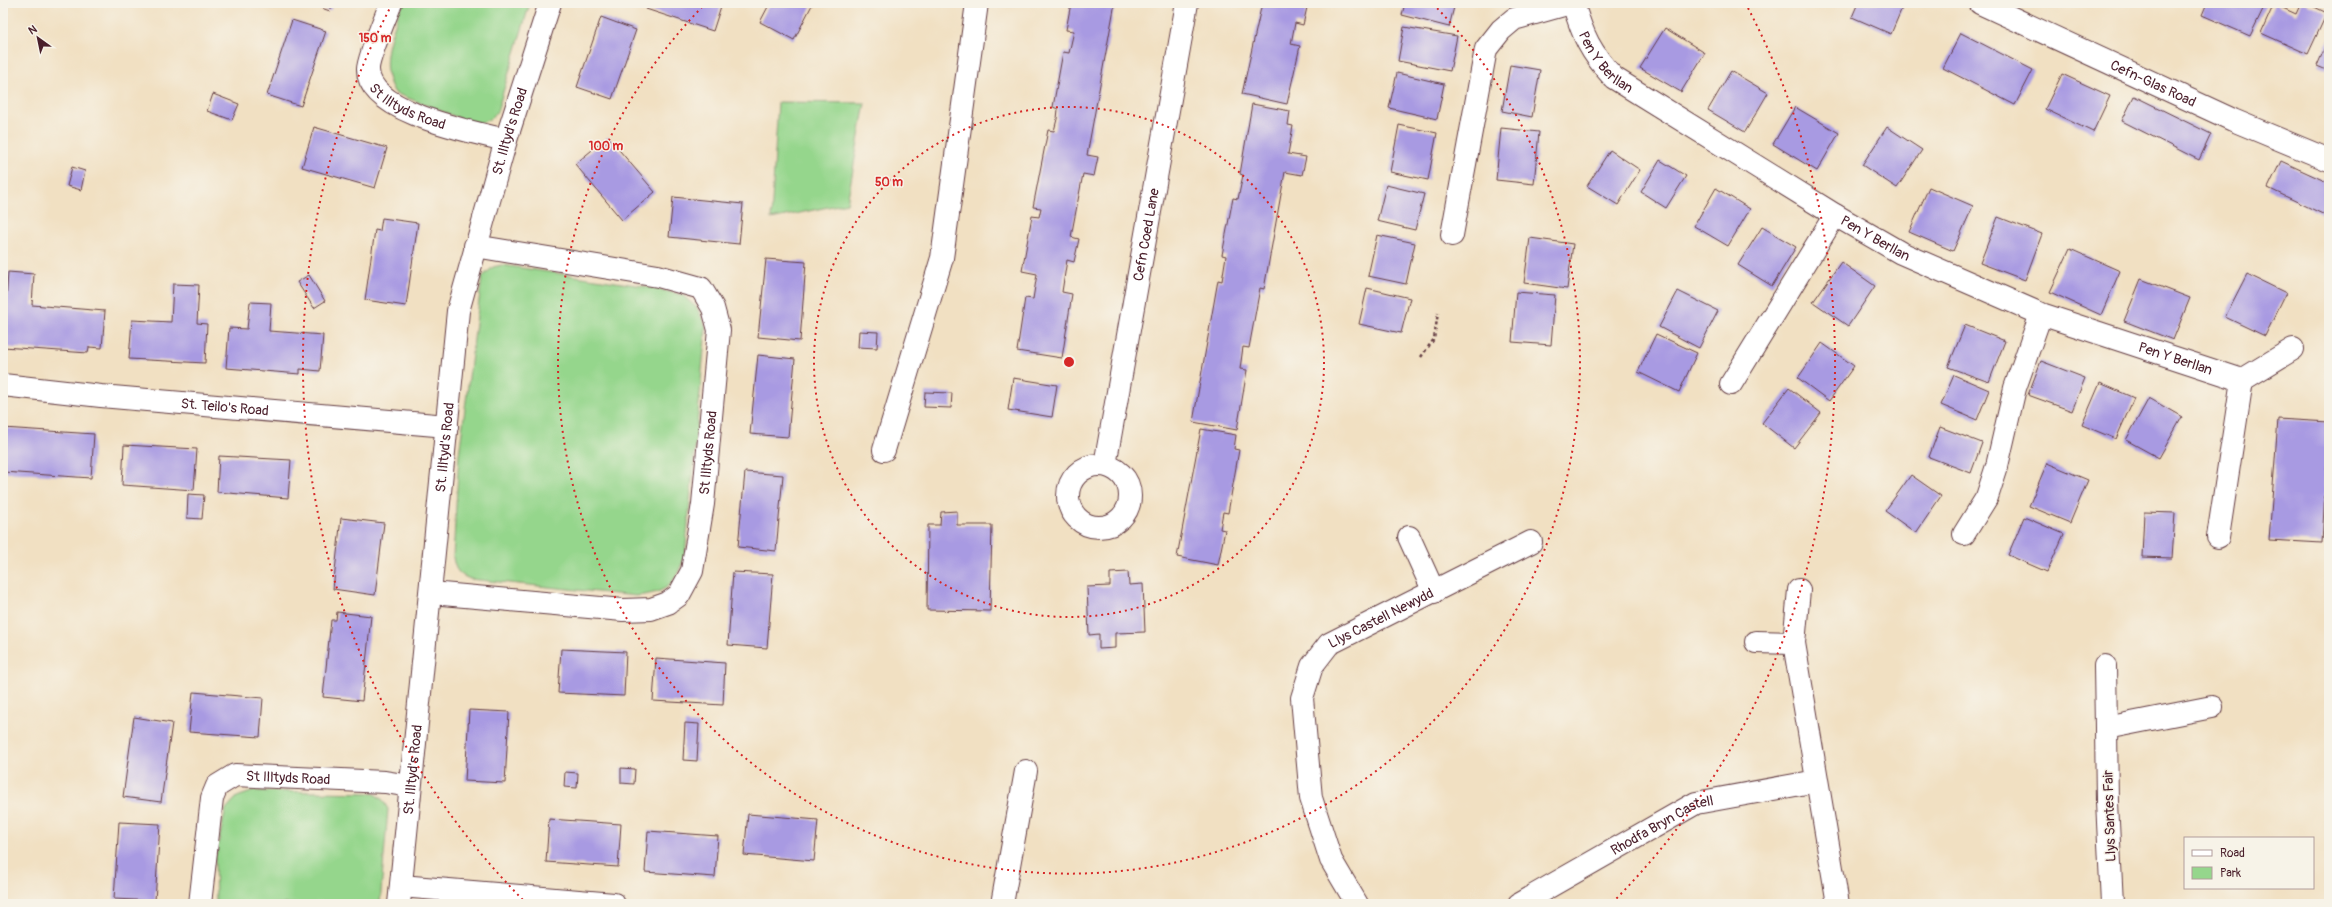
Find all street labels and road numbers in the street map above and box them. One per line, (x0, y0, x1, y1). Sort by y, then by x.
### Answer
street label: Pen Y Berllan (1575, 29, 1636, 97)
street label: Cefn-Glas Road (2108, 56, 2199, 111)
street label: St Illtyds Road (365, 80, 448, 134)
street label: St. Illtyd's Road (489, 85, 531, 177)
street label: Cefn Coed Lane (1130, 187, 1163, 282)
street label: Pen Y Berllan (1837, 212, 1912, 265)
street label: Pen Y Berllan (2136, 339, 2215, 379)
street label: St. Teilo's Road (180, 395, 270, 420)
street label: St. Illtyd's Road (432, 401, 458, 493)
street label: St Illtyds Road (696, 410, 721, 496)
street label: Llys Castell Newydd (1325, 585, 1437, 652)
street label: St. Illtyd's Road (400, 724, 426, 815)
street label: St Illtyds Road (246, 768, 331, 788)
street label: Llys Santes Fair (2099, 770, 2120, 862)
street label: Rhodfa Bryn Castell (1608, 792, 1715, 859)

